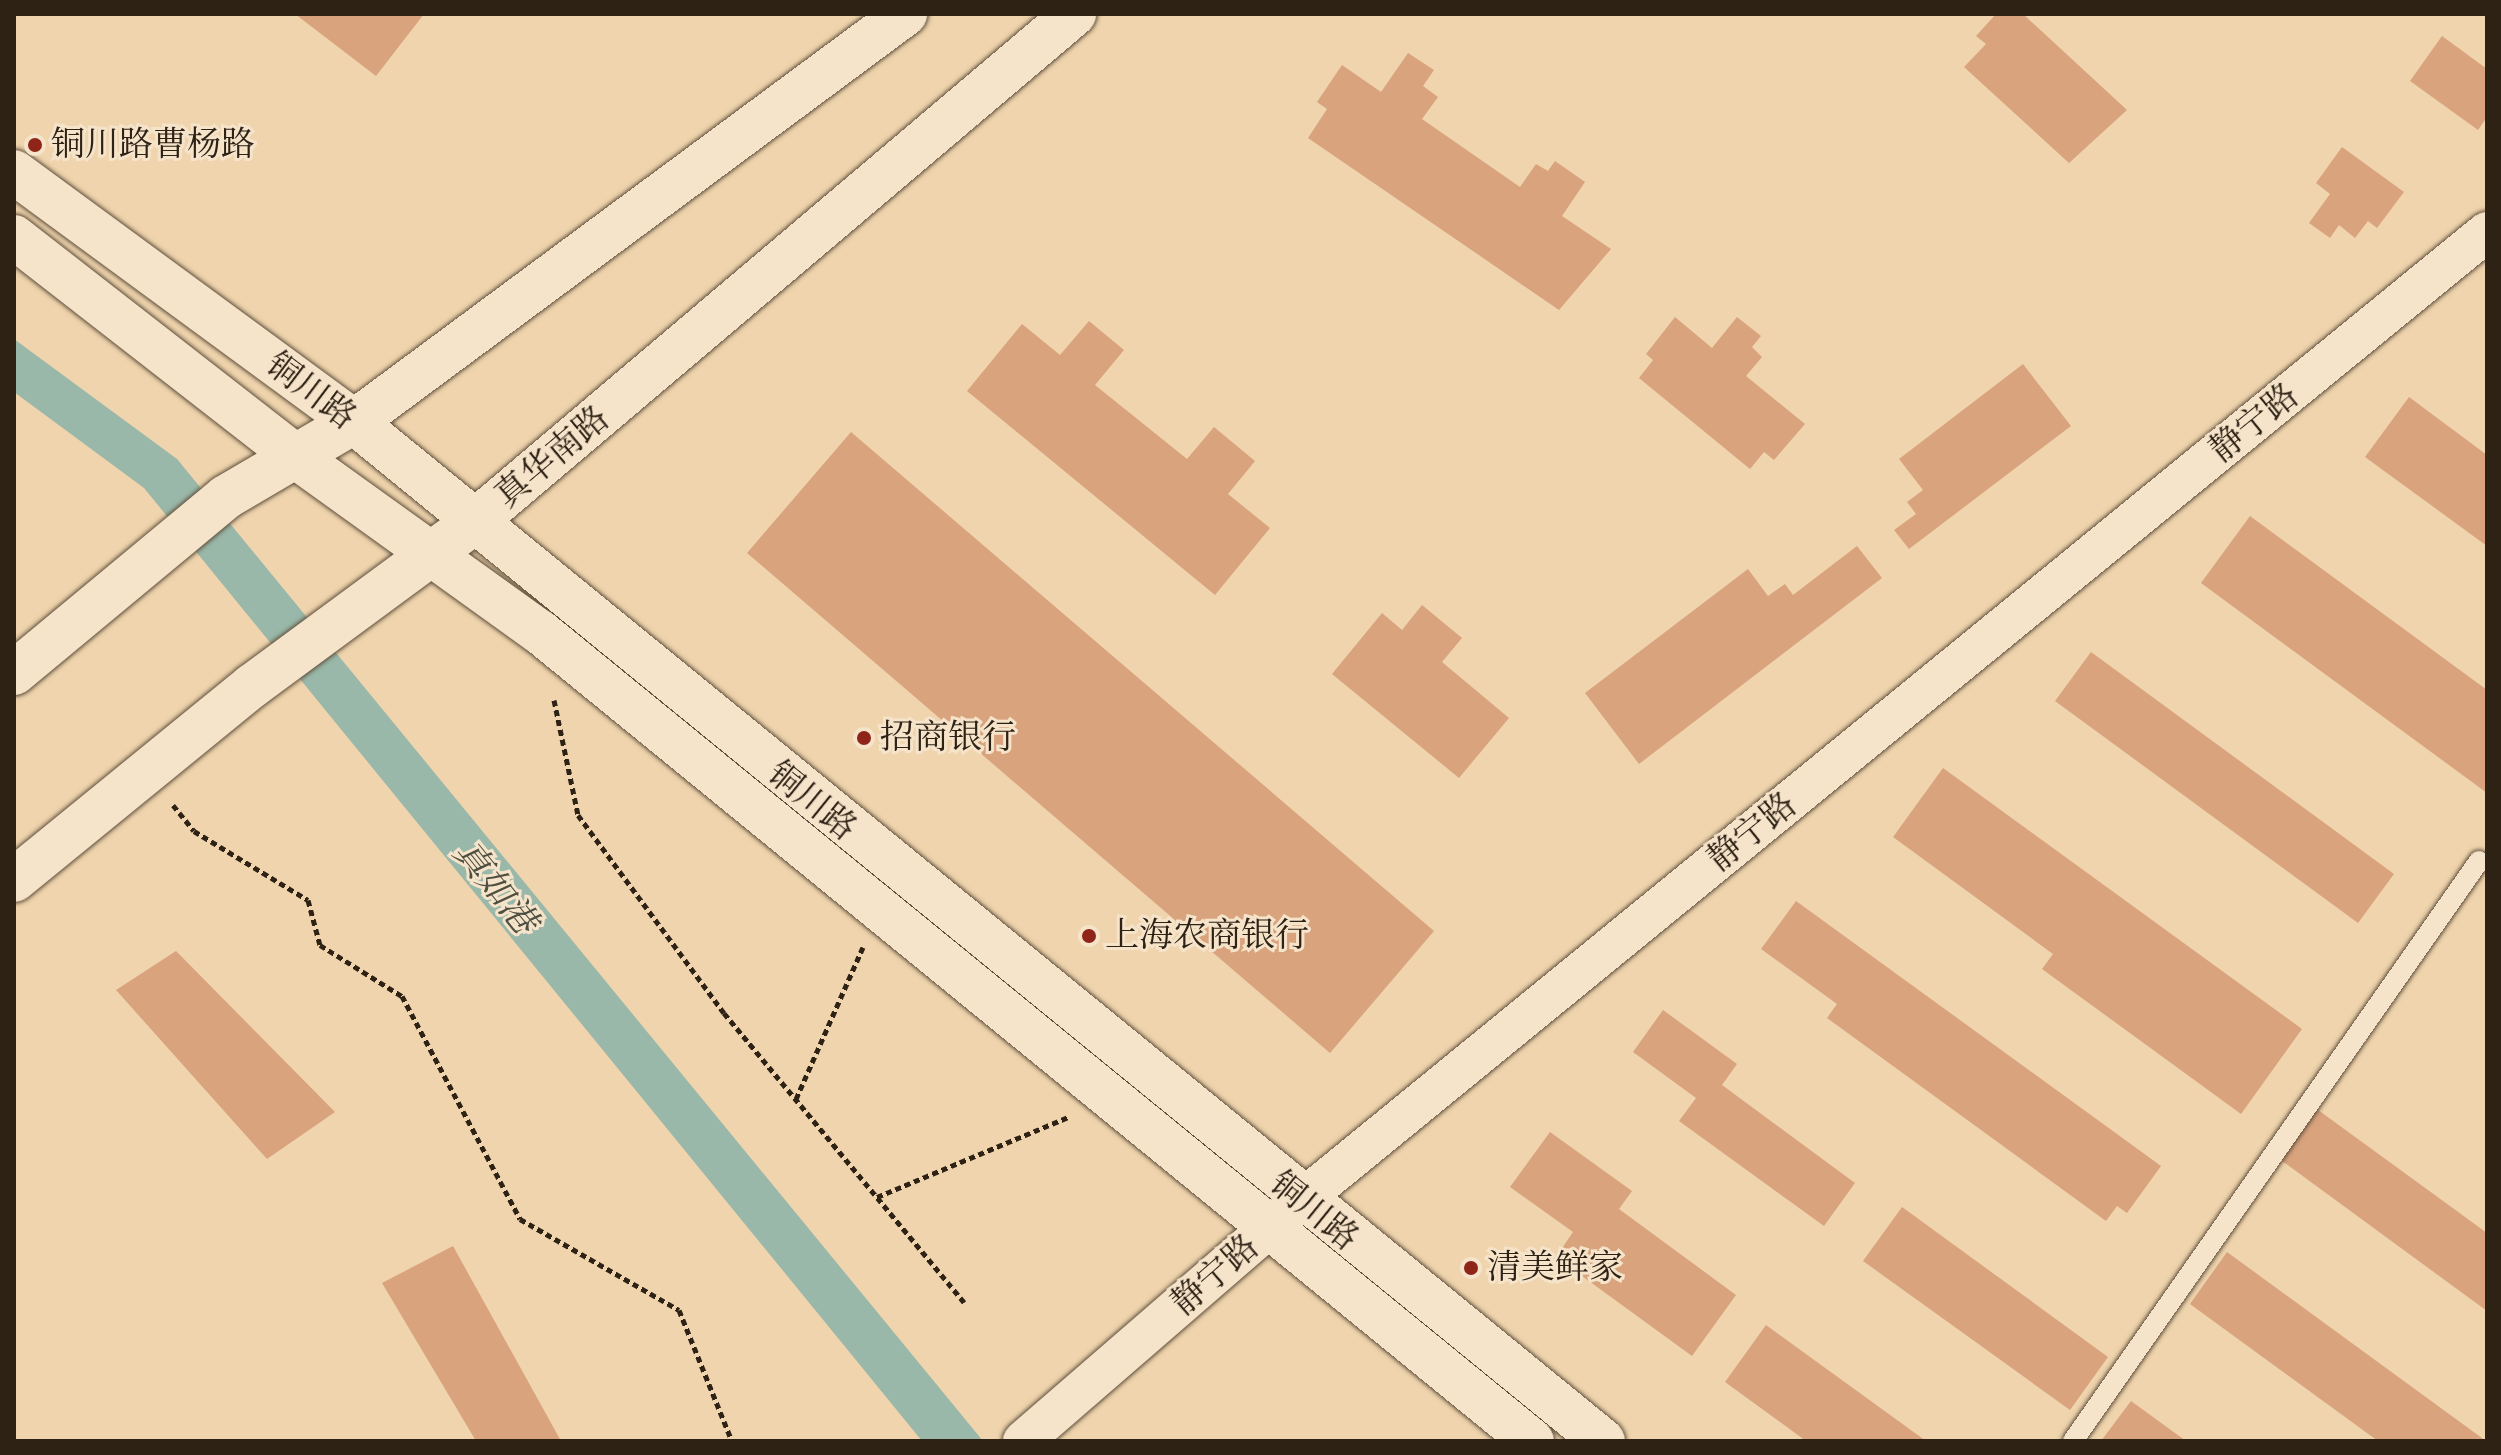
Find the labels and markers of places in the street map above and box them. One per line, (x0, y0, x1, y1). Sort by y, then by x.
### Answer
place label: 铜川路曹杨路 (51, 125, 255, 165)
marker: 铜川路曹杨路 (26, 136, 44, 154)
place label: 招商银行 (880, 718, 1016, 758)
marker: 招商银行 (855, 729, 873, 747)
place label: 上海农商银行 (1105, 916, 1309, 956)
marker: 上海农商银行 (1080, 927, 1098, 945)
place label: 清美鲜家 (1487, 1248, 1623, 1288)
marker: 清美鲜家 (1462, 1259, 1480, 1277)

